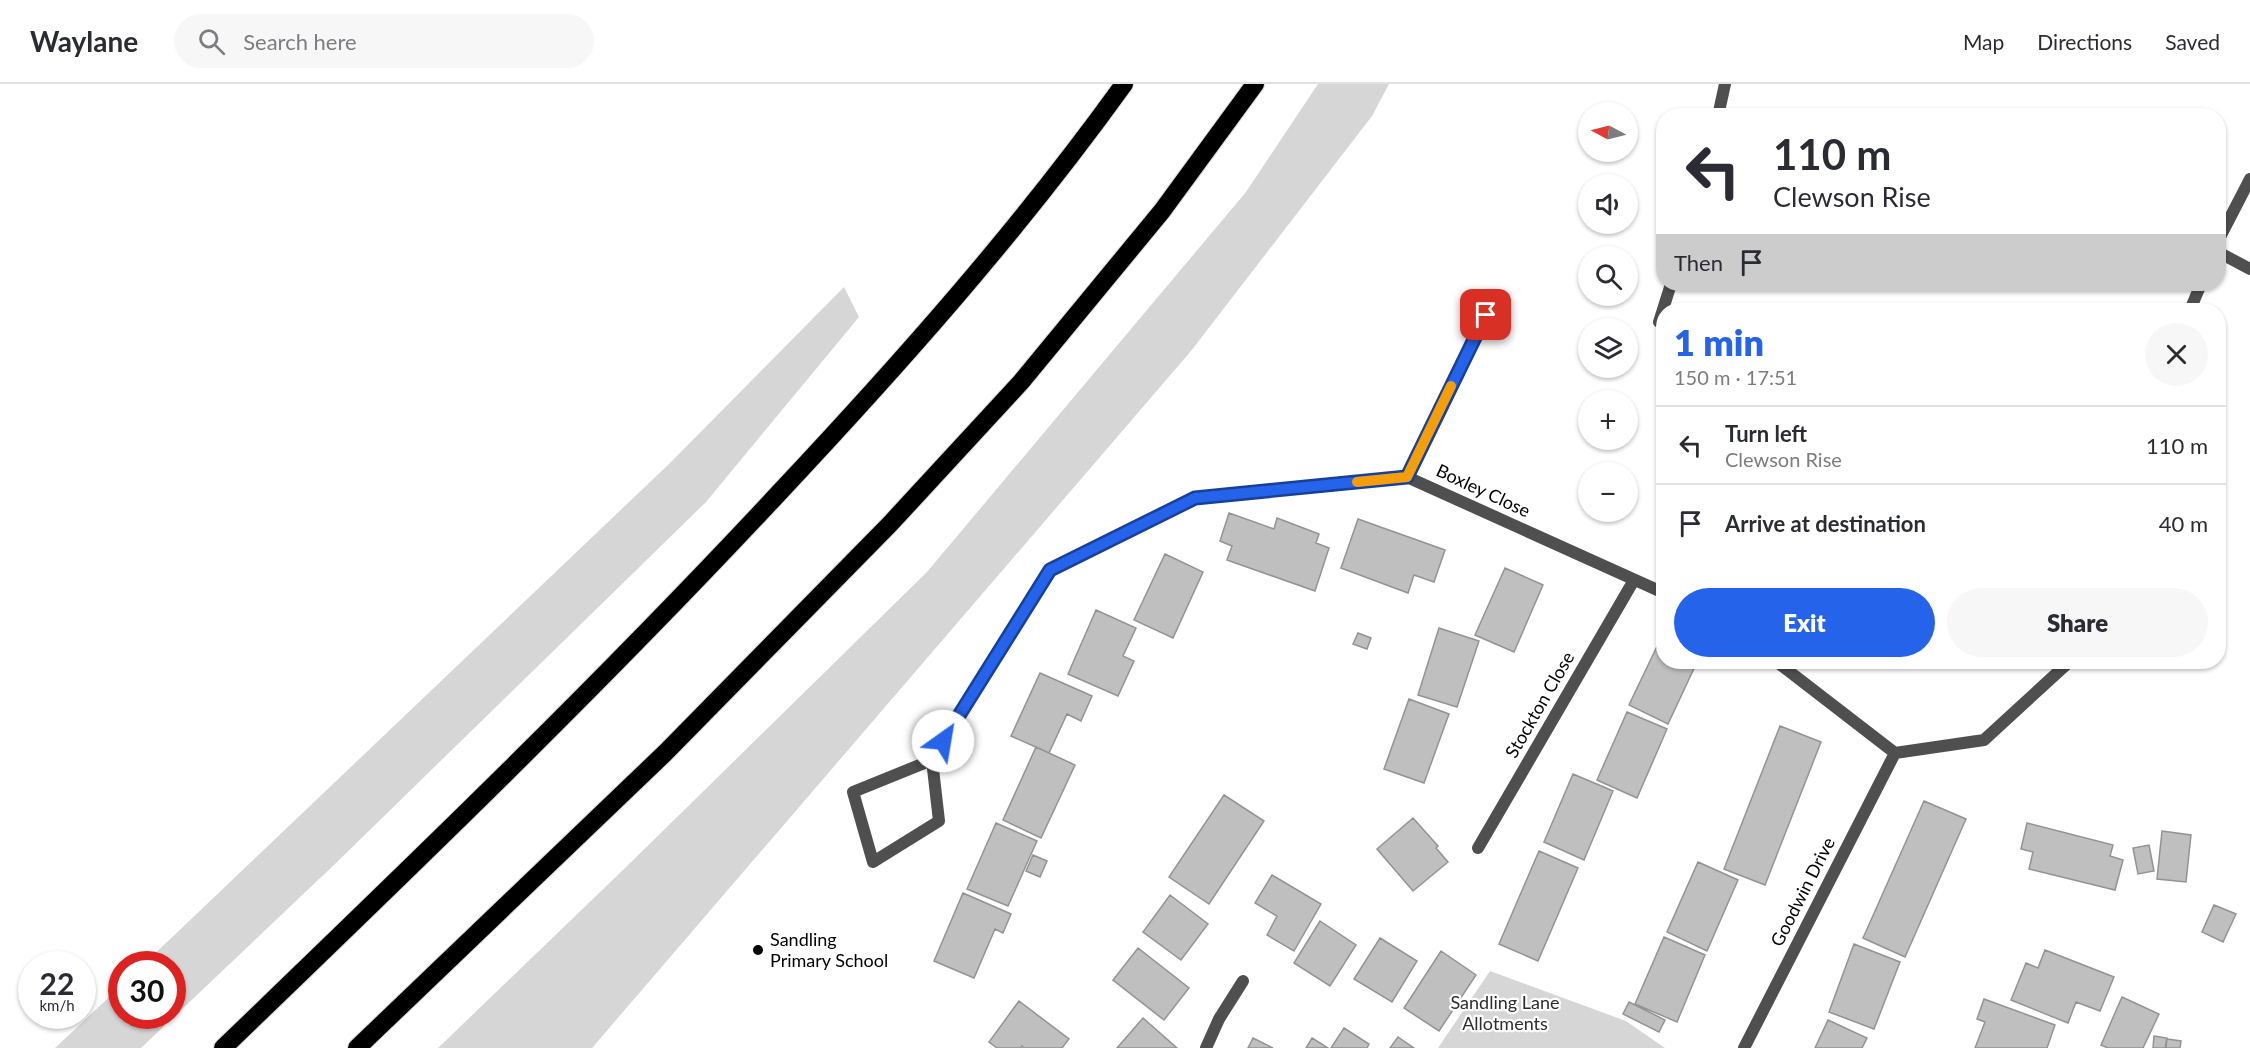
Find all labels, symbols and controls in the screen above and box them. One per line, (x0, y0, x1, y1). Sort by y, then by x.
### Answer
search box (174, 14, 594, 68)
text: Waylane (30, 24, 138, 58)
icon: search (195, 25, 228, 58)
text: Search here (243, 28, 357, 55)
text: Map (1963, 29, 2004, 54)
text: Directions (2037, 29, 2132, 54)
text: Saved (2165, 29, 2220, 54)
north arrow (1578, 102, 1638, 162)
map controls (1578, 102, 1638, 522)
text: 110 m (1773, 129, 1891, 179)
icon: left (1674, 132, 1752, 210)
button: sound (1578, 174, 1638, 234)
text: Clewson Rise (1773, 180, 1931, 213)
button: search (1578, 246, 1638, 306)
icon: arrive (1735, 246, 1768, 279)
text: Then (1674, 249, 1723, 276)
pin (1460, 289, 1511, 340)
icon: arrive (1469, 298, 1502, 331)
button: layers (1578, 318, 1638, 378)
text: 1 min (1674, 320, 1764, 364)
button: close (2145, 323, 2208, 386)
text: 150 m · 17:51 (1674, 365, 1797, 389)
button: + (1578, 390, 1638, 450)
text: Turn left (1725, 420, 1807, 447)
icon: left (1674, 429, 1707, 462)
text: 110 m (2146, 432, 2208, 459)
text: Clewson Rise (1725, 447, 1842, 471)
street label: Boxley Close (1433, 459, 1534, 521)
button: − (1578, 462, 1638, 522)
icon: arrive (1674, 507, 1707, 540)
text: Arrive at destination (1725, 510, 1926, 537)
text: 40 m (2159, 510, 2208, 537)
button: Exit (1674, 588, 1935, 657)
button: Share (1947, 588, 2208, 657)
street label: Stockton Close (1500, 648, 1578, 761)
position arrow (911, 709, 975, 773)
street label: Goodwin Drive (1765, 833, 1839, 950)
place label: Sandling Primary School (770, 928, 888, 971)
marker: Sandling Primary School (751, 943, 765, 957)
speed limit sign: 30 (108, 951, 186, 1029)
text: 22 (40, 965, 74, 1001)
park label: Sandling Lane Allotments (1450, 991, 1560, 1034)
text: km/h (39, 996, 75, 1014)

